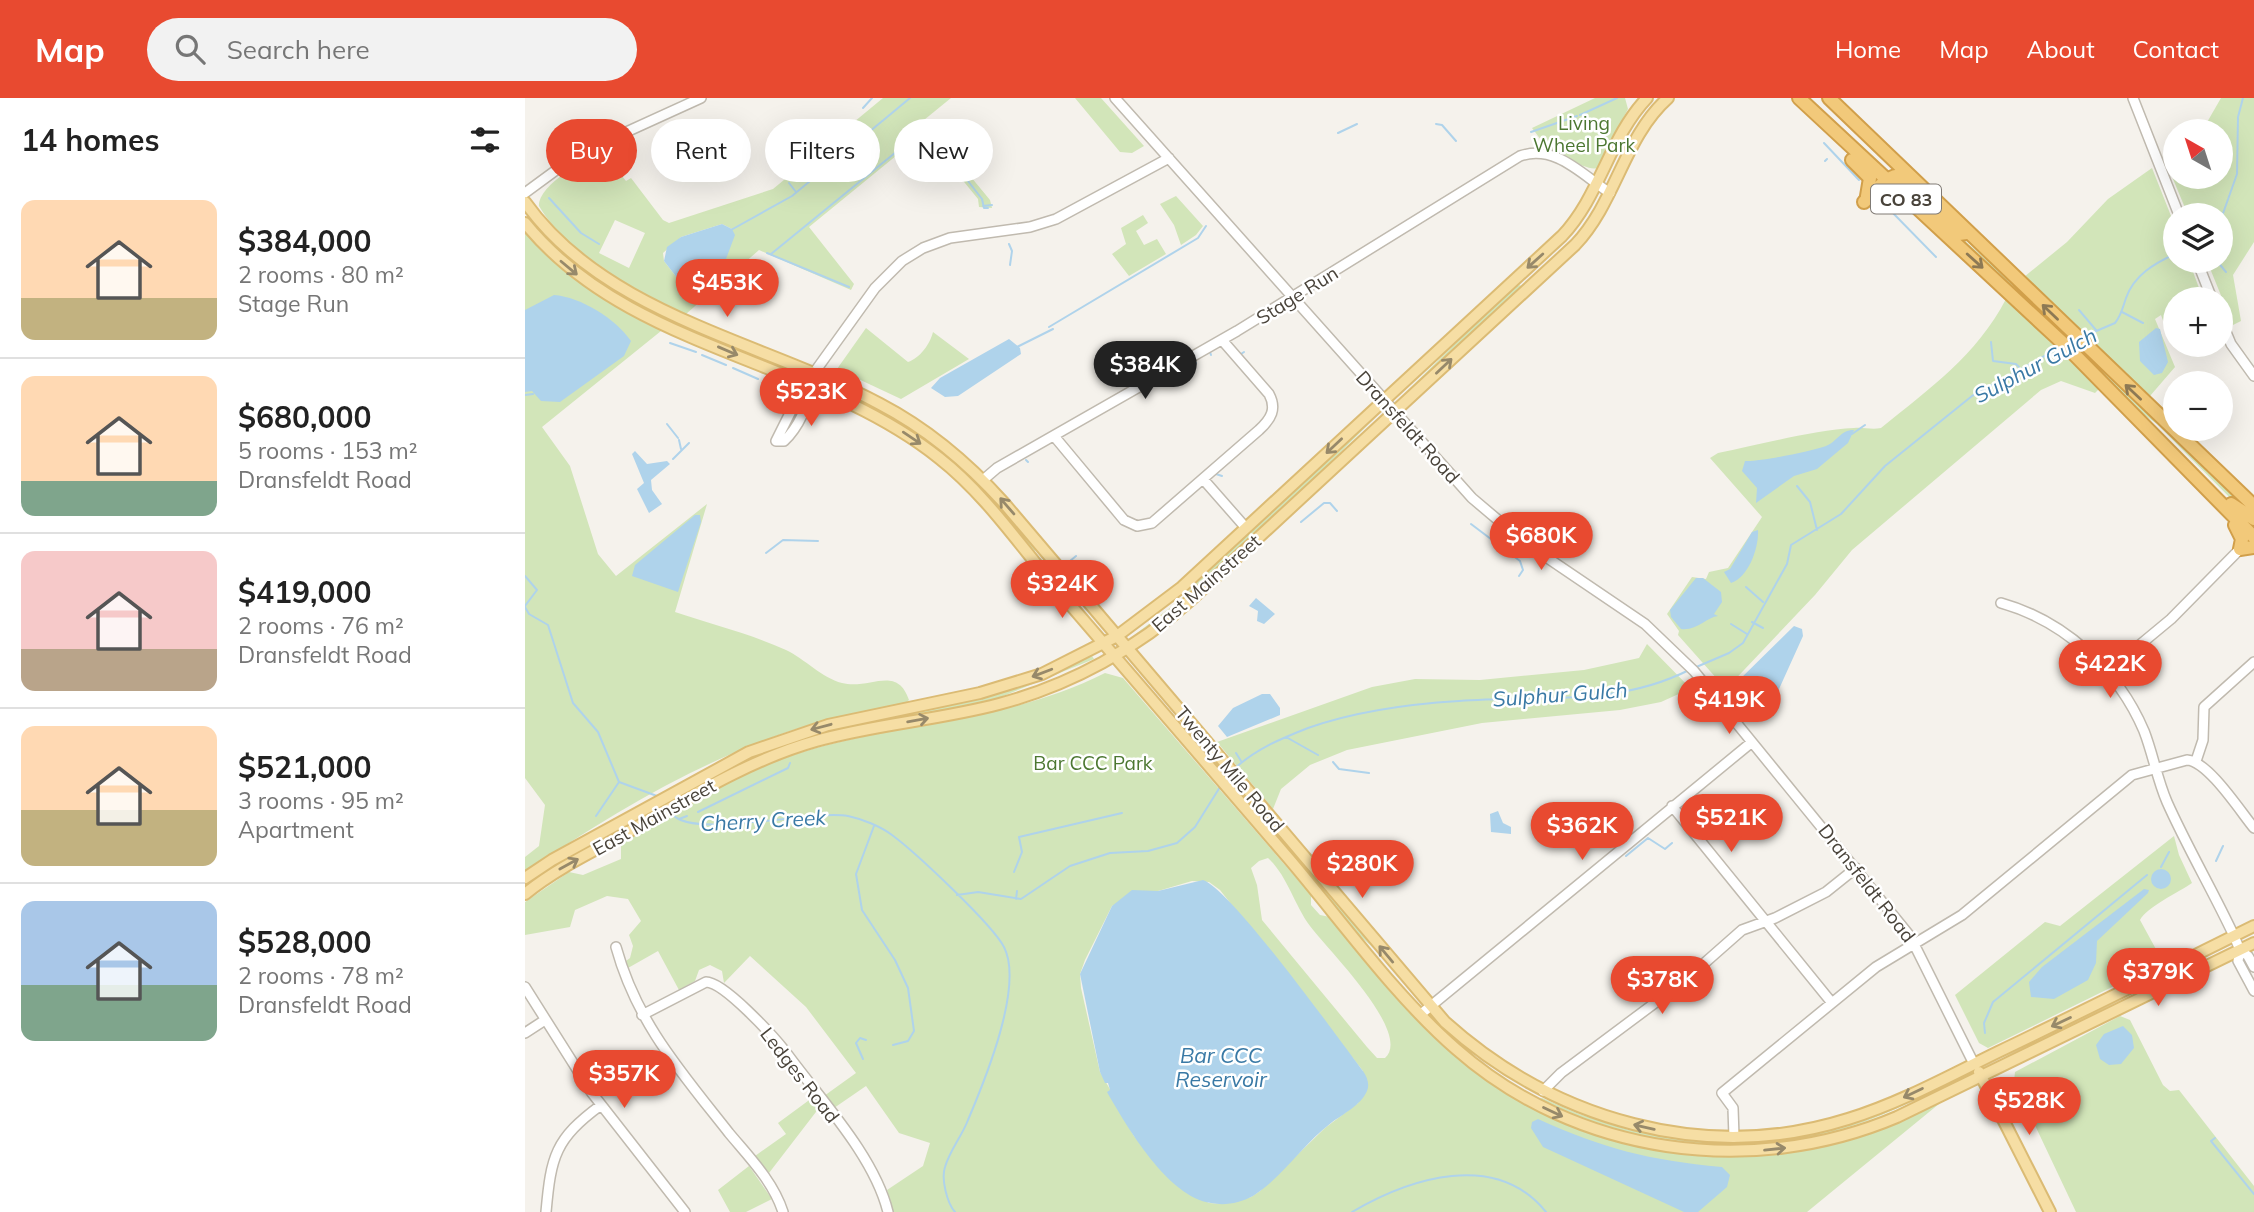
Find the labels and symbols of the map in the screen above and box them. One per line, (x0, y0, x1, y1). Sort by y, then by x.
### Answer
park label: Living Wheel Park (1533, 111, 1635, 157)
north arrow (2163, 119, 2233, 189)
road number: CO 83 (1871, 184, 1941, 214)
one-way arrow (1527, 252, 1544, 269)
one-way arrow (1965, 253, 1983, 269)
one-way arrow (559, 260, 577, 276)
pin: $453K (678, 260, 776, 319)
street label: Stage Run (1252, 260, 1342, 330)
one-way arrow (2042, 304, 2059, 321)
water label: Sulphur Gulch (1969, 322, 2101, 408)
pin: $384K (1096, 342, 1194, 401)
one-way arrow (716, 345, 738, 358)
one-way arrow (1435, 358, 1452, 375)
street label: Dransfeldt Road (1351, 366, 1465, 488)
pin: $523K (762, 368, 860, 428)
one-way arrow (2125, 383, 2142, 400)
one-way arrow (902, 431, 921, 445)
one-way arrow (1326, 438, 1343, 455)
one-way arrow (999, 498, 1015, 516)
pin: $680K (1492, 512, 1590, 572)
street label: East Mainstreet (1147, 529, 1266, 637)
pin: $324K (1013, 560, 1111, 620)
pin: $422K (2061, 640, 2159, 700)
one-way arrow (1031, 668, 1053, 681)
water label: Sulphur Gulch (1492, 676, 1628, 712)
pin: $419K (1680, 676, 1778, 736)
street label: Twenty Mile Road (1170, 701, 1290, 837)
one-way arrow (906, 712, 929, 726)
one-way arrow (810, 721, 832, 734)
park label: Bar CCC Park (1033, 751, 1153, 775)
street label: East Mainstreet (588, 773, 720, 861)
pin: $521K (1682, 794, 1780, 854)
pin: $362K (1533, 802, 1631, 862)
water label: Cherry Creek (699, 804, 828, 836)
street label: Dransfeldt Road (1813, 819, 1921, 947)
pin: $280K (1313, 840, 1411, 900)
one-way arrow (558, 857, 579, 870)
one-way arrow (1378, 945, 1394, 963)
pin: $379K (2109, 948, 2207, 1008)
pin: $378K (1613, 956, 1711, 1016)
one-way arrow (2051, 1015, 2072, 1029)
street label: Ledges Road (755, 1022, 845, 1128)
water label: Bar CCC Reservoir (1175, 1042, 1268, 1092)
pin: $357K (575, 1051, 673, 1110)
pin: $528K (1980, 1077, 2078, 1137)
one-way arrow (1903, 1086, 1924, 1100)
one-way arrow (1542, 1106, 1563, 1120)
one-way arrow (1633, 1120, 1656, 1134)
one-way arrow (1763, 1142, 1786, 1155)

